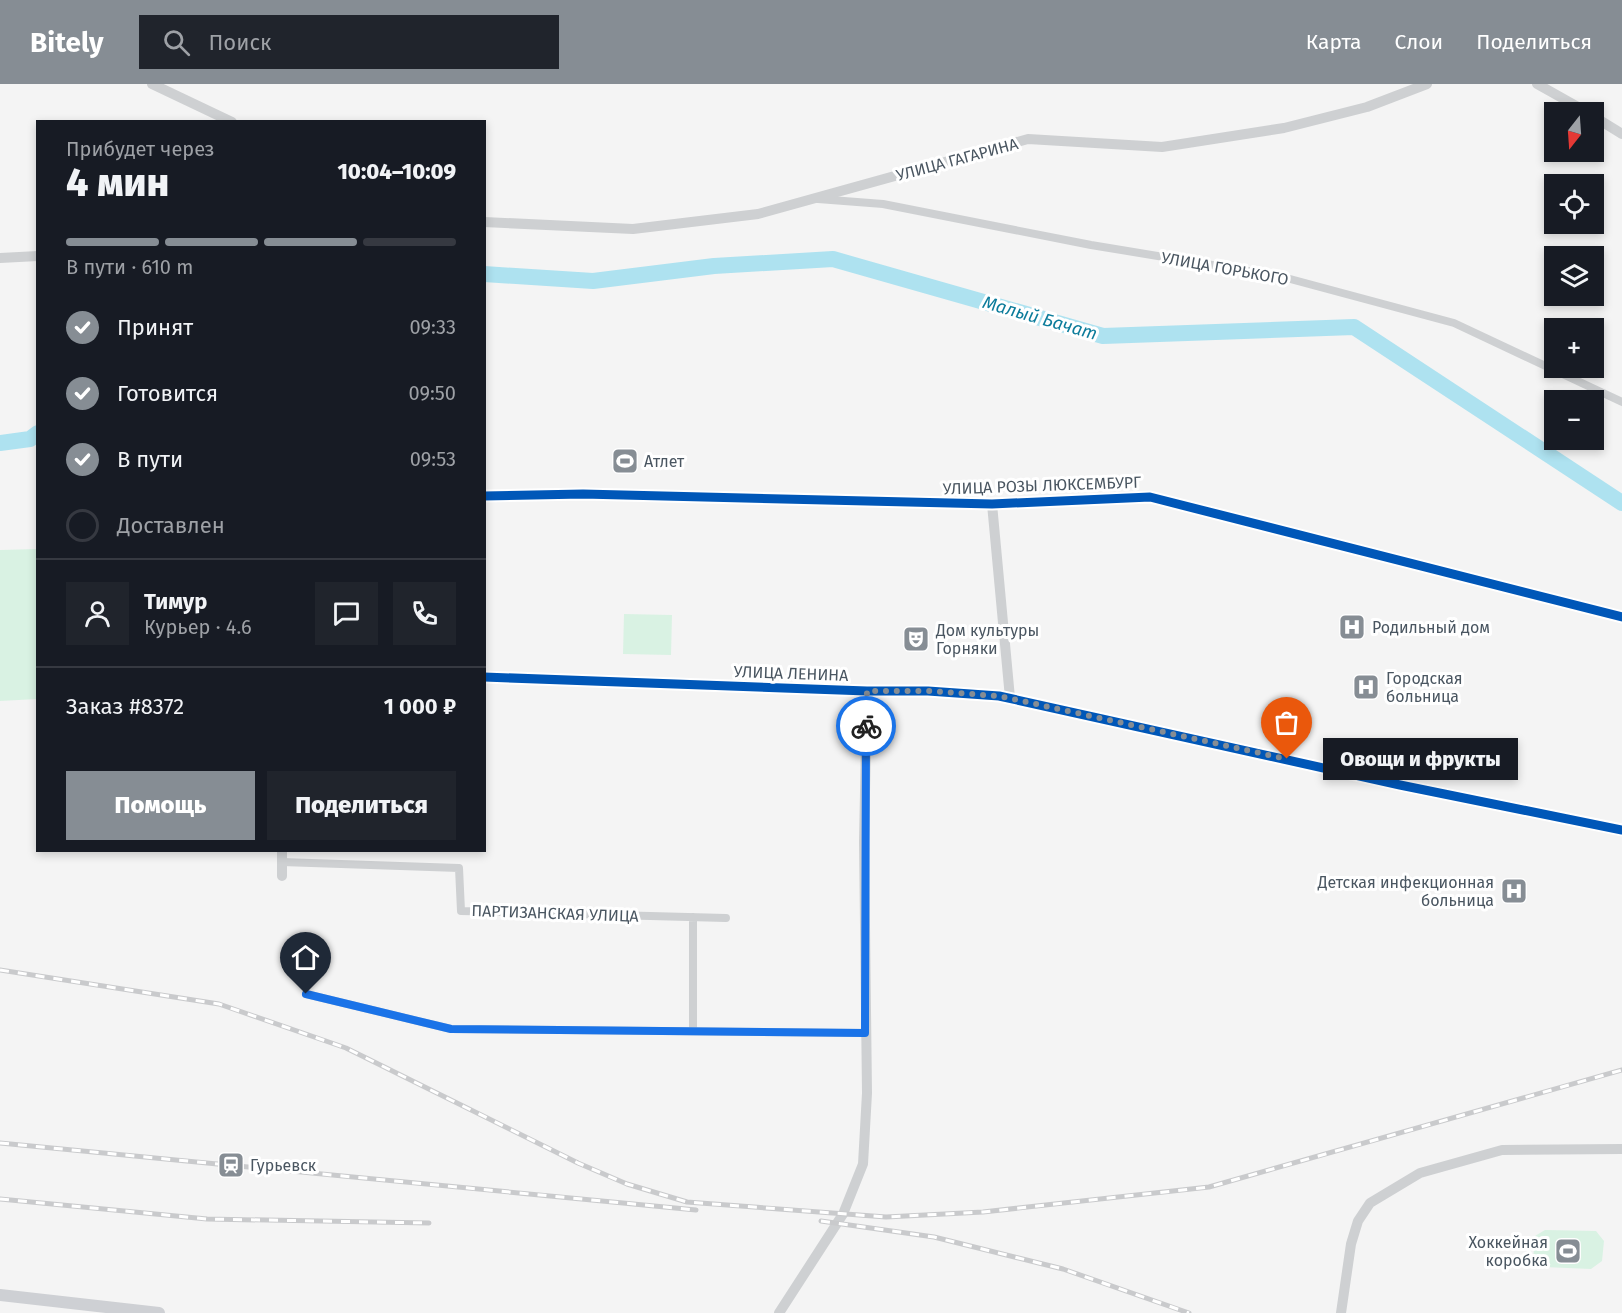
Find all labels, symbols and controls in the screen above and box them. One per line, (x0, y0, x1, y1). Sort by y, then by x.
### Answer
search box (139, 15, 559, 69)
text: Bitely (30, 26, 103, 59)
icon: search (160, 26, 193, 59)
text: Поиск (208, 29, 271, 56)
text: Карта (1306, 29, 1362, 55)
text: Слои (1395, 29, 1443, 55)
text: Поделиться (1476, 29, 1592, 55)
north arrow (1544, 102, 1604, 162)
map controls (1544, 102, 1604, 450)
street label: УЛИЦА ГАГАРИНА (894, 134, 1021, 185)
text: Прибудет через (66, 137, 215, 161)
text: 10:04–10:09 (337, 158, 456, 185)
text: 4 мин (66, 160, 169, 206)
button: locate (1544, 174, 1604, 234)
button: layers (1544, 246, 1604, 306)
street label: УЛИЦА ГОРЬКОГО (1160, 248, 1290, 289)
text: В пути · 610 m (66, 255, 193, 279)
water label: Малый Бачат (980, 291, 1100, 345)
icon: check (66, 311, 99, 344)
text: Принят (117, 314, 193, 341)
text: 09:33 (410, 315, 456, 339)
button: + (1544, 318, 1604, 378)
icon: check (66, 377, 99, 410)
text: Готовится (117, 380, 218, 407)
text: 09:50 (408, 381, 456, 405)
button: − (1544, 390, 1604, 450)
icon: check (66, 443, 99, 476)
text: В пути (117, 446, 183, 473)
sports icon: Атлет (610, 446, 640, 476)
text: 09:53 (410, 447, 456, 471)
place label: Атлет (644, 452, 685, 471)
street label: УЛИЦА РОЗЫ ЛЮКСЕМБУРГ (942, 473, 1142, 498)
text: Доставлен (117, 512, 225, 539)
button: person (66, 582, 129, 645)
button: chat (315, 582, 378, 645)
button: phone (393, 582, 456, 645)
text: Тимур (144, 588, 207, 615)
hospital icon: Родильный дом (1337, 612, 1367, 642)
text: Курьер · 4.6 (144, 615, 252, 639)
place label: Родильный дом (1372, 618, 1490, 637)
place label: Дом культуры Горняки (935, 621, 1039, 658)
theatre icon: Дом культуры Горняки (901, 624, 931, 654)
street label: УЛИЦА ЛЕНИНА (733, 662, 849, 685)
place label: Городская больница (1386, 669, 1463, 706)
hospital icon: Городская больница (1351, 672, 1381, 702)
text: Заказ #8372 (66, 693, 184, 720)
text: 1 000 ₽ (384, 693, 456, 720)
courier (836, 696, 896, 756)
pin (1261, 697, 1312, 759)
icon: bag (1270, 706, 1303, 739)
icon: bike (850, 710, 883, 743)
callout: Овощи и фрукты (1323, 738, 1518, 780)
text: Овощи и фрукты (1340, 747, 1501, 771)
button: Помощь (66, 771, 255, 840)
button: Поделиться (267, 771, 456, 840)
place label: Детская инфекционная больница (1317, 873, 1494, 910)
hospital icon: Детская инфекционная больница (1499, 876, 1529, 906)
street label: ПАРТИЗАНСКАЯ УЛИЦА (471, 901, 640, 926)
pin (280, 932, 331, 994)
icon: home (289, 941, 322, 974)
station icon: Гурьевск (216, 1150, 246, 1180)
place label: Гурьевск (250, 1156, 317, 1175)
place label: Хоккейная коробка (1468, 1233, 1548, 1270)
sports icon: Хоккейная коробка (1553, 1236, 1583, 1266)

